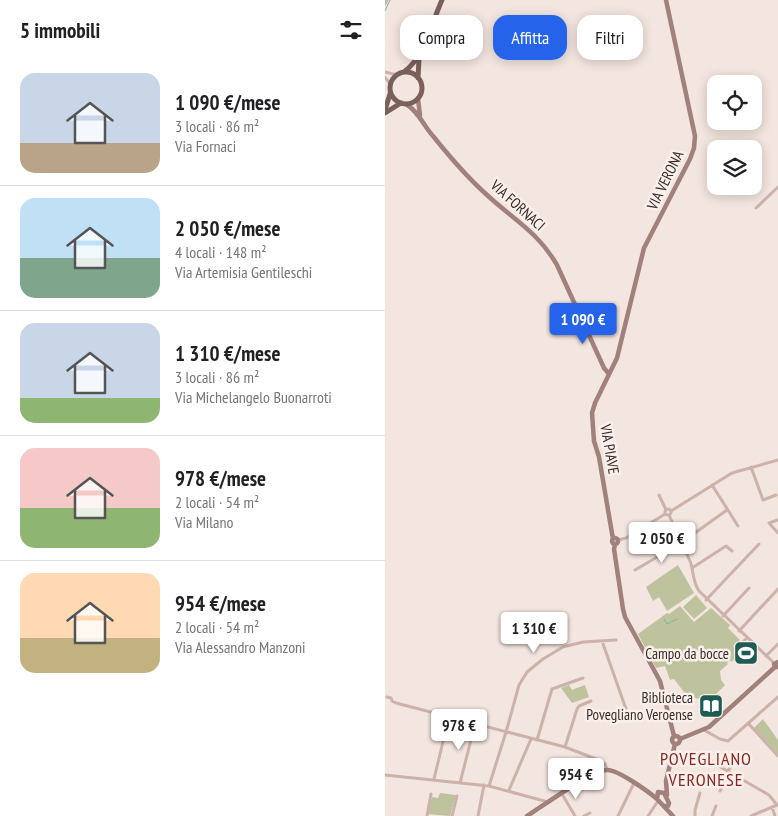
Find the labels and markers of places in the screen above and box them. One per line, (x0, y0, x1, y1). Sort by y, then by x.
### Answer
pin: 1 090 € (537, 302, 629, 345)
pin: 2 050 € (616, 522, 708, 564)
pin: 1 310 € (488, 612, 580, 654)
sports icon: Campo da bocce (733, 640, 759, 666)
place label: Campo da bocce (645, 644, 729, 663)
place label: Biblioteca Povegliano Veroense (586, 688, 693, 724)
library icon: Biblioteca Povegliano Veroense (698, 693, 724, 719)
pin: 978 € (424, 708, 494, 751)
pin: 954 € (541, 758, 611, 800)

